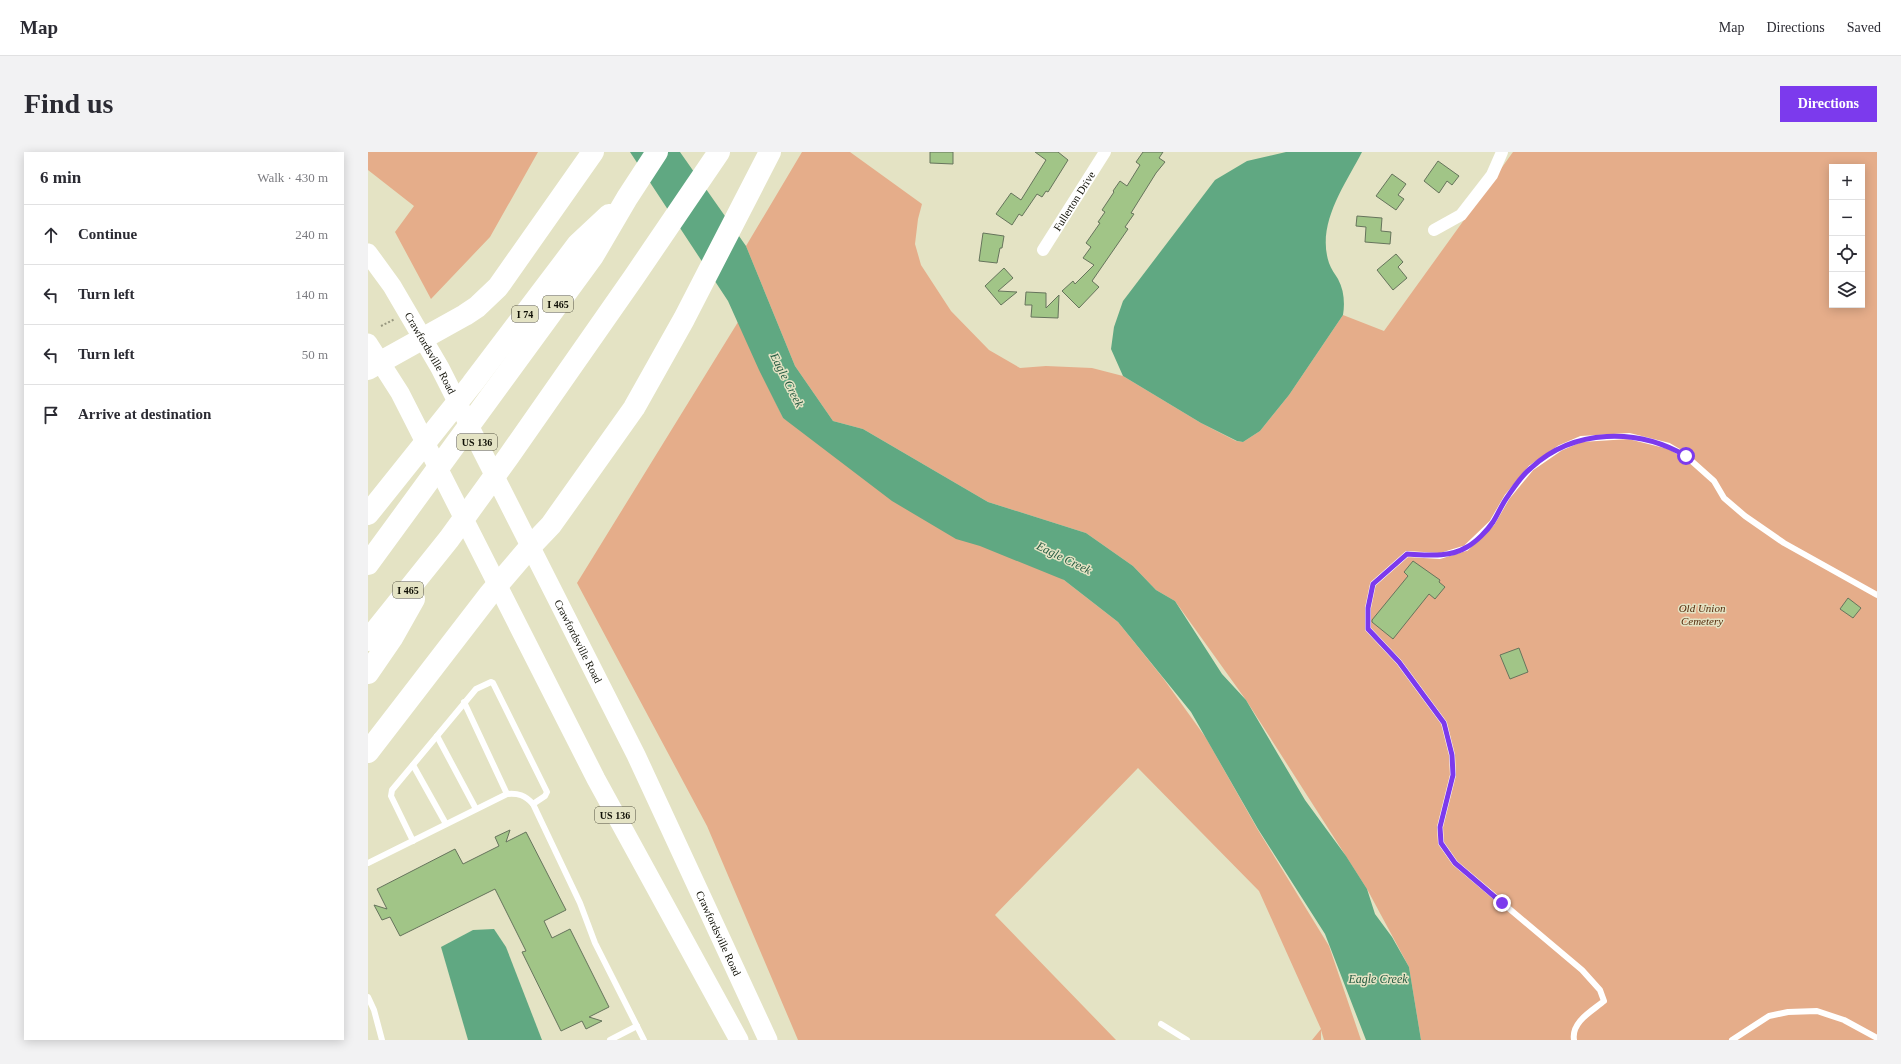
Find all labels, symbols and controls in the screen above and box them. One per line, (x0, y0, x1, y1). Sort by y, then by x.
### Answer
text: Map (20, 17, 58, 38)
text: Map (1719, 20, 1744, 35)
text: Directions (1766, 20, 1825, 35)
text: Saved (1847, 20, 1881, 35)
button: Directions (1780, 86, 1877, 122)
text: Find us (24, 88, 114, 119)
map controls (1829, 164, 1865, 308)
button: + (1829, 164, 1865, 200)
text: 6 min (40, 168, 81, 187)
street label: Fullerton Drive (1051, 169, 1097, 233)
text: Walk · 430 m (257, 170, 328, 185)
button: − (1829, 200, 1865, 236)
icon: ahead (40, 224, 62, 246)
text: Continue (78, 226, 137, 242)
text: 240 m (295, 227, 328, 242)
button: locate (1829, 236, 1865, 272)
button: layers (1829, 272, 1865, 308)
icon: left (40, 284, 62, 306)
text: Turn left (78, 286, 135, 302)
text: 140 m (295, 287, 328, 302)
road number: I 465 (543, 296, 573, 312)
road number: I 74 (512, 306, 538, 322)
street label: Crawfordsville Road (403, 310, 458, 396)
icon: left (40, 344, 62, 366)
text: Turn left (78, 346, 135, 362)
text: 50 m (302, 347, 328, 362)
water label: Eagle Creek (767, 350, 807, 410)
icon: arrive (40, 404, 62, 426)
text: Arrive at destination (78, 406, 211, 422)
road number: US 136 (457, 434, 497, 450)
route start (1677, 447, 1695, 465)
water label: Eagle Creek (1033, 538, 1094, 578)
road number: I 465 (393, 582, 423, 598)
street label: Crawfordsville Road (552, 597, 605, 685)
park label: Old Union Cemetery (1679, 602, 1726, 627)
road number: US 136 (595, 807, 635, 823)
street label: Crawfordsville Road (694, 889, 744, 978)
route end (1493, 894, 1511, 912)
water label: Eagle Creek (1347, 972, 1408, 986)

